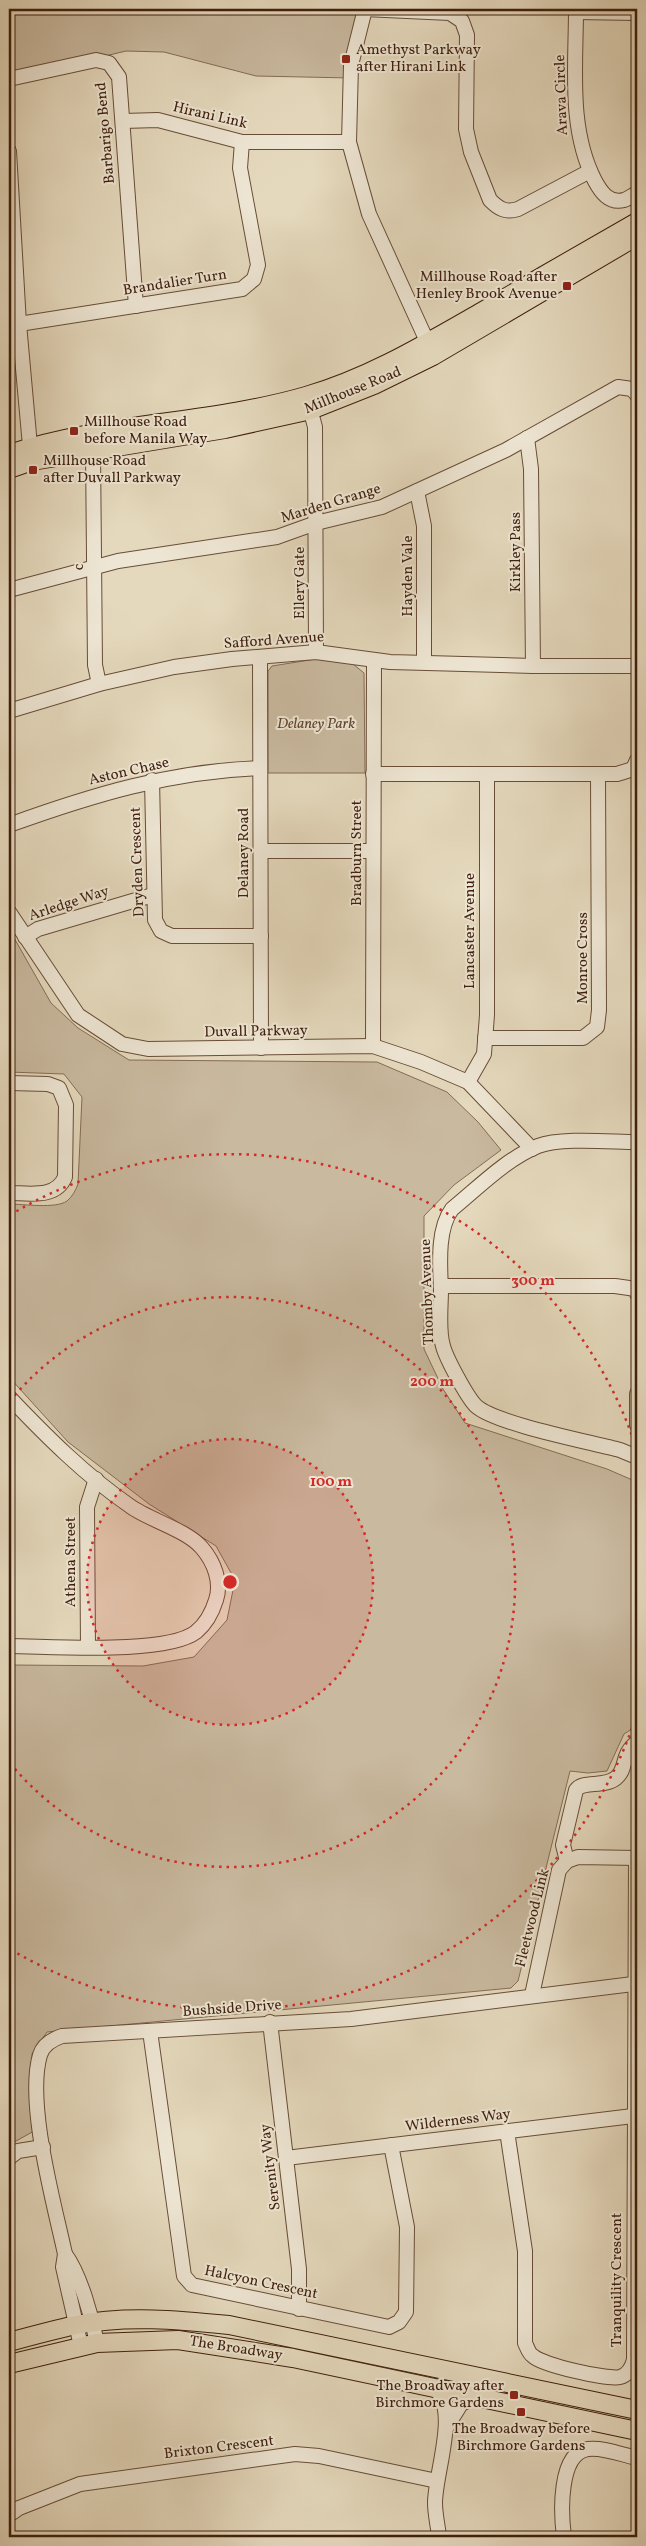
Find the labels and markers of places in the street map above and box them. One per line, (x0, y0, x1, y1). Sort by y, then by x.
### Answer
place label: Amethyst Parkway after Hirani Link (356, 40, 481, 78)
marker: Amethyst Parkway after Hirani Link (340, 53, 352, 65)
place label: Millhouse Road after Henley Brook Avenue (416, 267, 557, 305)
marker: Millhouse Road after Henley Brook Avenue (561, 280, 573, 292)
place label: Millhouse Road before Manila Way (84, 412, 207, 450)
marker: Millhouse Road before Manila Way (68, 425, 80, 437)
place label: Millhouse Road after Duvall Parkway (43, 451, 181, 489)
marker: Millhouse Road after Duvall Parkway (27, 464, 39, 476)
centre of rings (221, 1573, 239, 1591)
place label: The Broadway after Birchmore Gardens (375, 2376, 504, 2414)
marker: The Broadway after Birchmore Gardens (508, 2389, 520, 2401)
marker: The Broadway before Birchmore Gardens (515, 2406, 527, 2418)
place label: The Broadway before Birchmore Gardens (452, 2419, 590, 2457)

